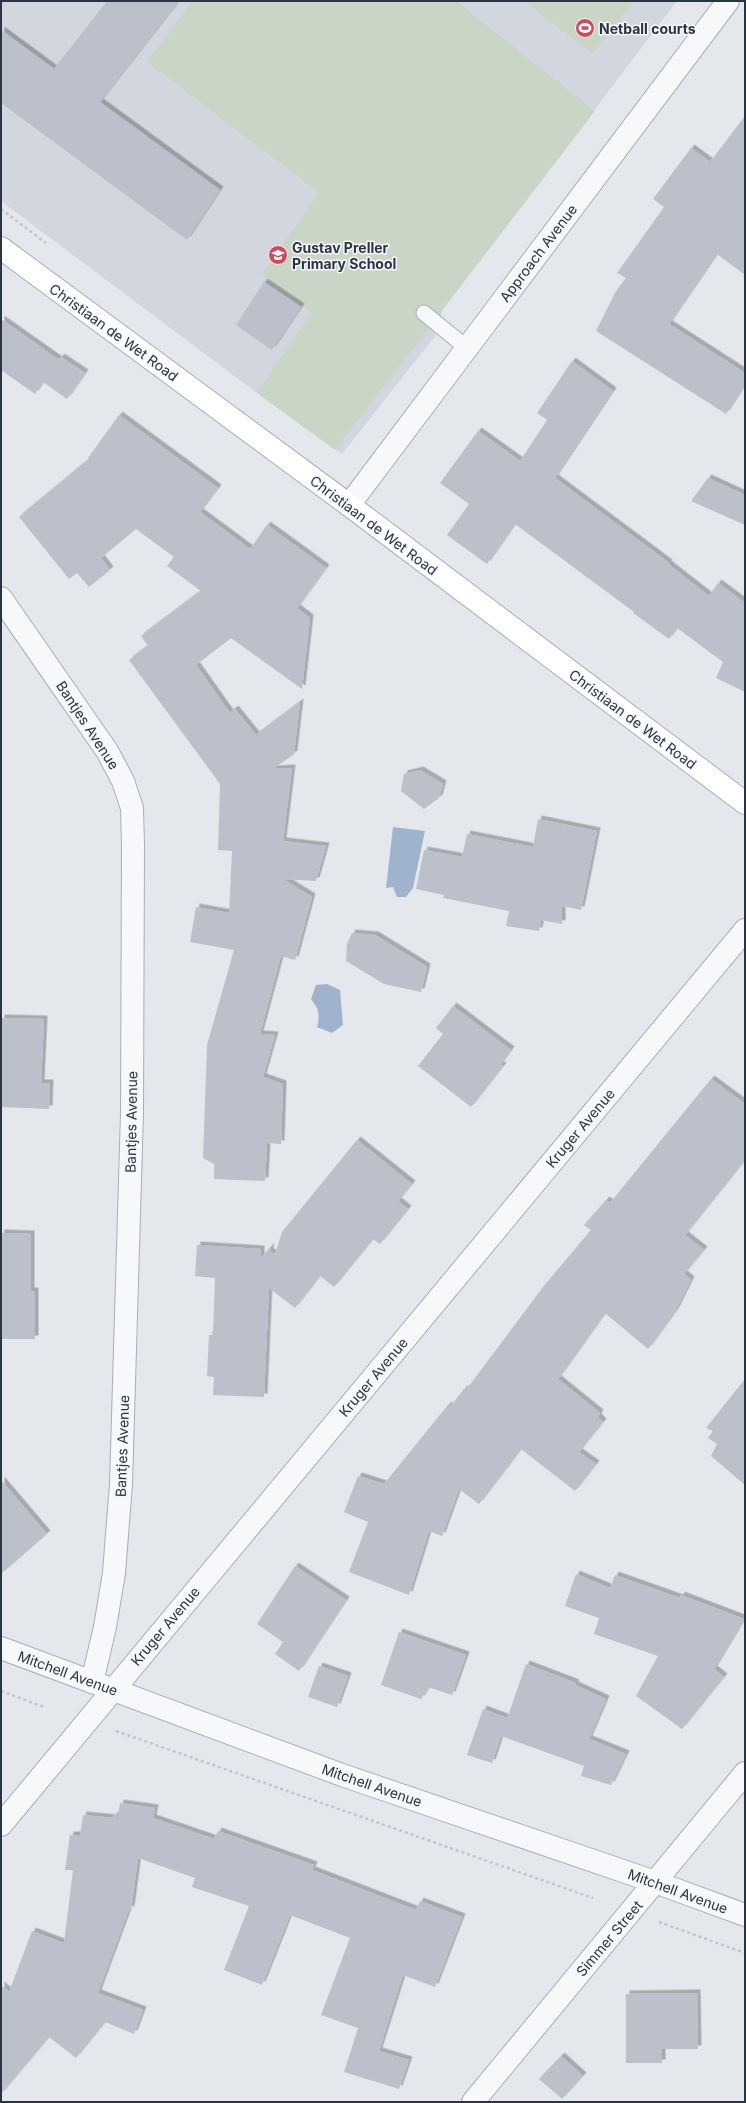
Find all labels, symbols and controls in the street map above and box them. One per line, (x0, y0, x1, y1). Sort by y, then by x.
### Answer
sports icon: Netball courts (574, 17, 596, 39)
place label: Netball courts (599, 20, 696, 37)
street label: Approach Avenue (496, 201, 580, 305)
place label: Gustav Preller Primary School (292, 239, 396, 272)
school or university icon: Gustav Preller Primary School (267, 244, 289, 266)
street label: Christiaan de Wet Road (46, 280, 182, 384)
street label: Christiaan de Wet Road (307, 472, 441, 578)
street label: Christiaan de Wet Road (566, 666, 700, 772)
street label: Bantjes Avenue (53, 678, 123, 772)
street label: Bantjes Avenue (122, 1071, 140, 1173)
street label: Kruger Avenue (542, 1085, 618, 1171)
street label: Kruger Avenue (335, 1334, 411, 1420)
street label: Bantjes Avenue (112, 1395, 132, 1497)
street label: Kruger Avenue (127, 1583, 203, 1669)
street label: Mitchell Avenue (16, 1647, 120, 1699)
street label: Mitchell Avenue (320, 1760, 424, 1810)
street label: Mitchell Avenue (626, 1865, 730, 1917)
street label: Simmer Street (572, 1896, 646, 1979)

